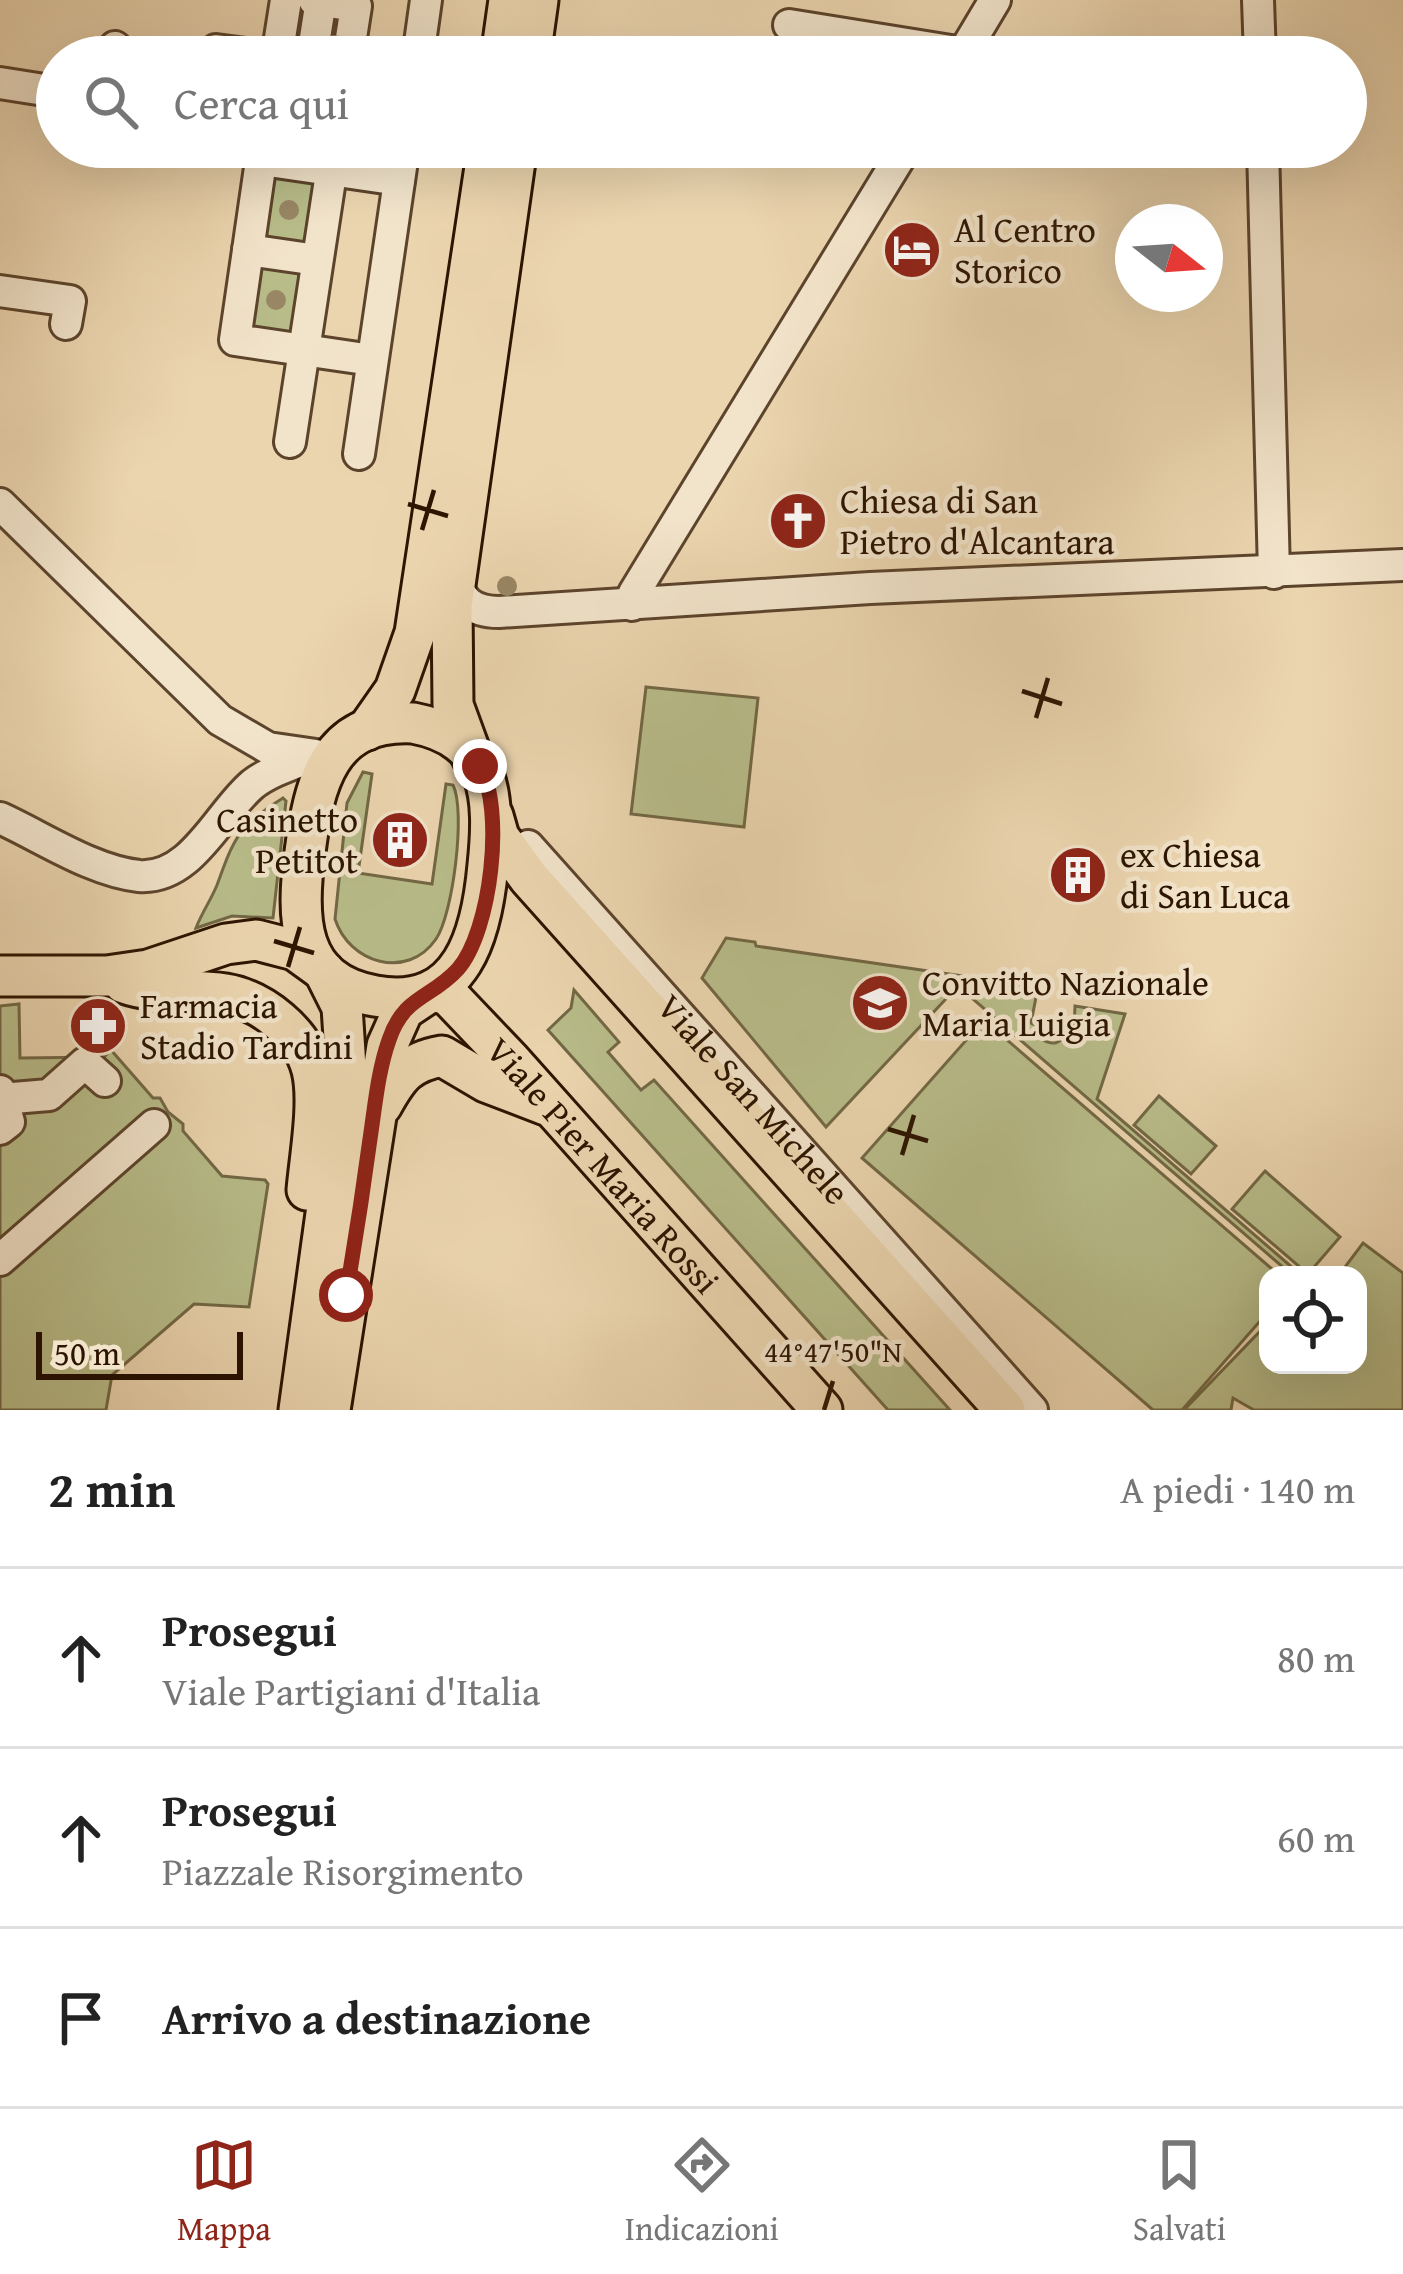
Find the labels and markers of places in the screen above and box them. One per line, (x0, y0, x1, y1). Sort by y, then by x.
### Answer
place label: Al Centro Storico (954, 202, 1096, 296)
hotel icon: Al Centro Storico (881, 219, 943, 281)
place label: Chiesa di San Pietro d'Alcantara (840, 473, 1114, 567)
church icon: Chiesa di San Pietro d'Alcantara (767, 490, 829, 552)
place label: Casinetto Petitot (216, 792, 358, 886)
building icon: Casinetto Petitot (369, 809, 431, 871)
place label: ex Chiesa di San Luca (1120, 827, 1290, 921)
building icon: ex Chiesa di San Luca (1047, 844, 1109, 906)
place label: Convitto Nazionale Maria Luigia (922, 955, 1209, 1049)
school or university icon: Convitto Nazionale Maria Luigia (849, 972, 911, 1034)
place label: Farmacia Stadio Tardini (140, 978, 353, 1072)
pharmacy icon: Farmacia Stadio Tardini (67, 995, 129, 1057)

